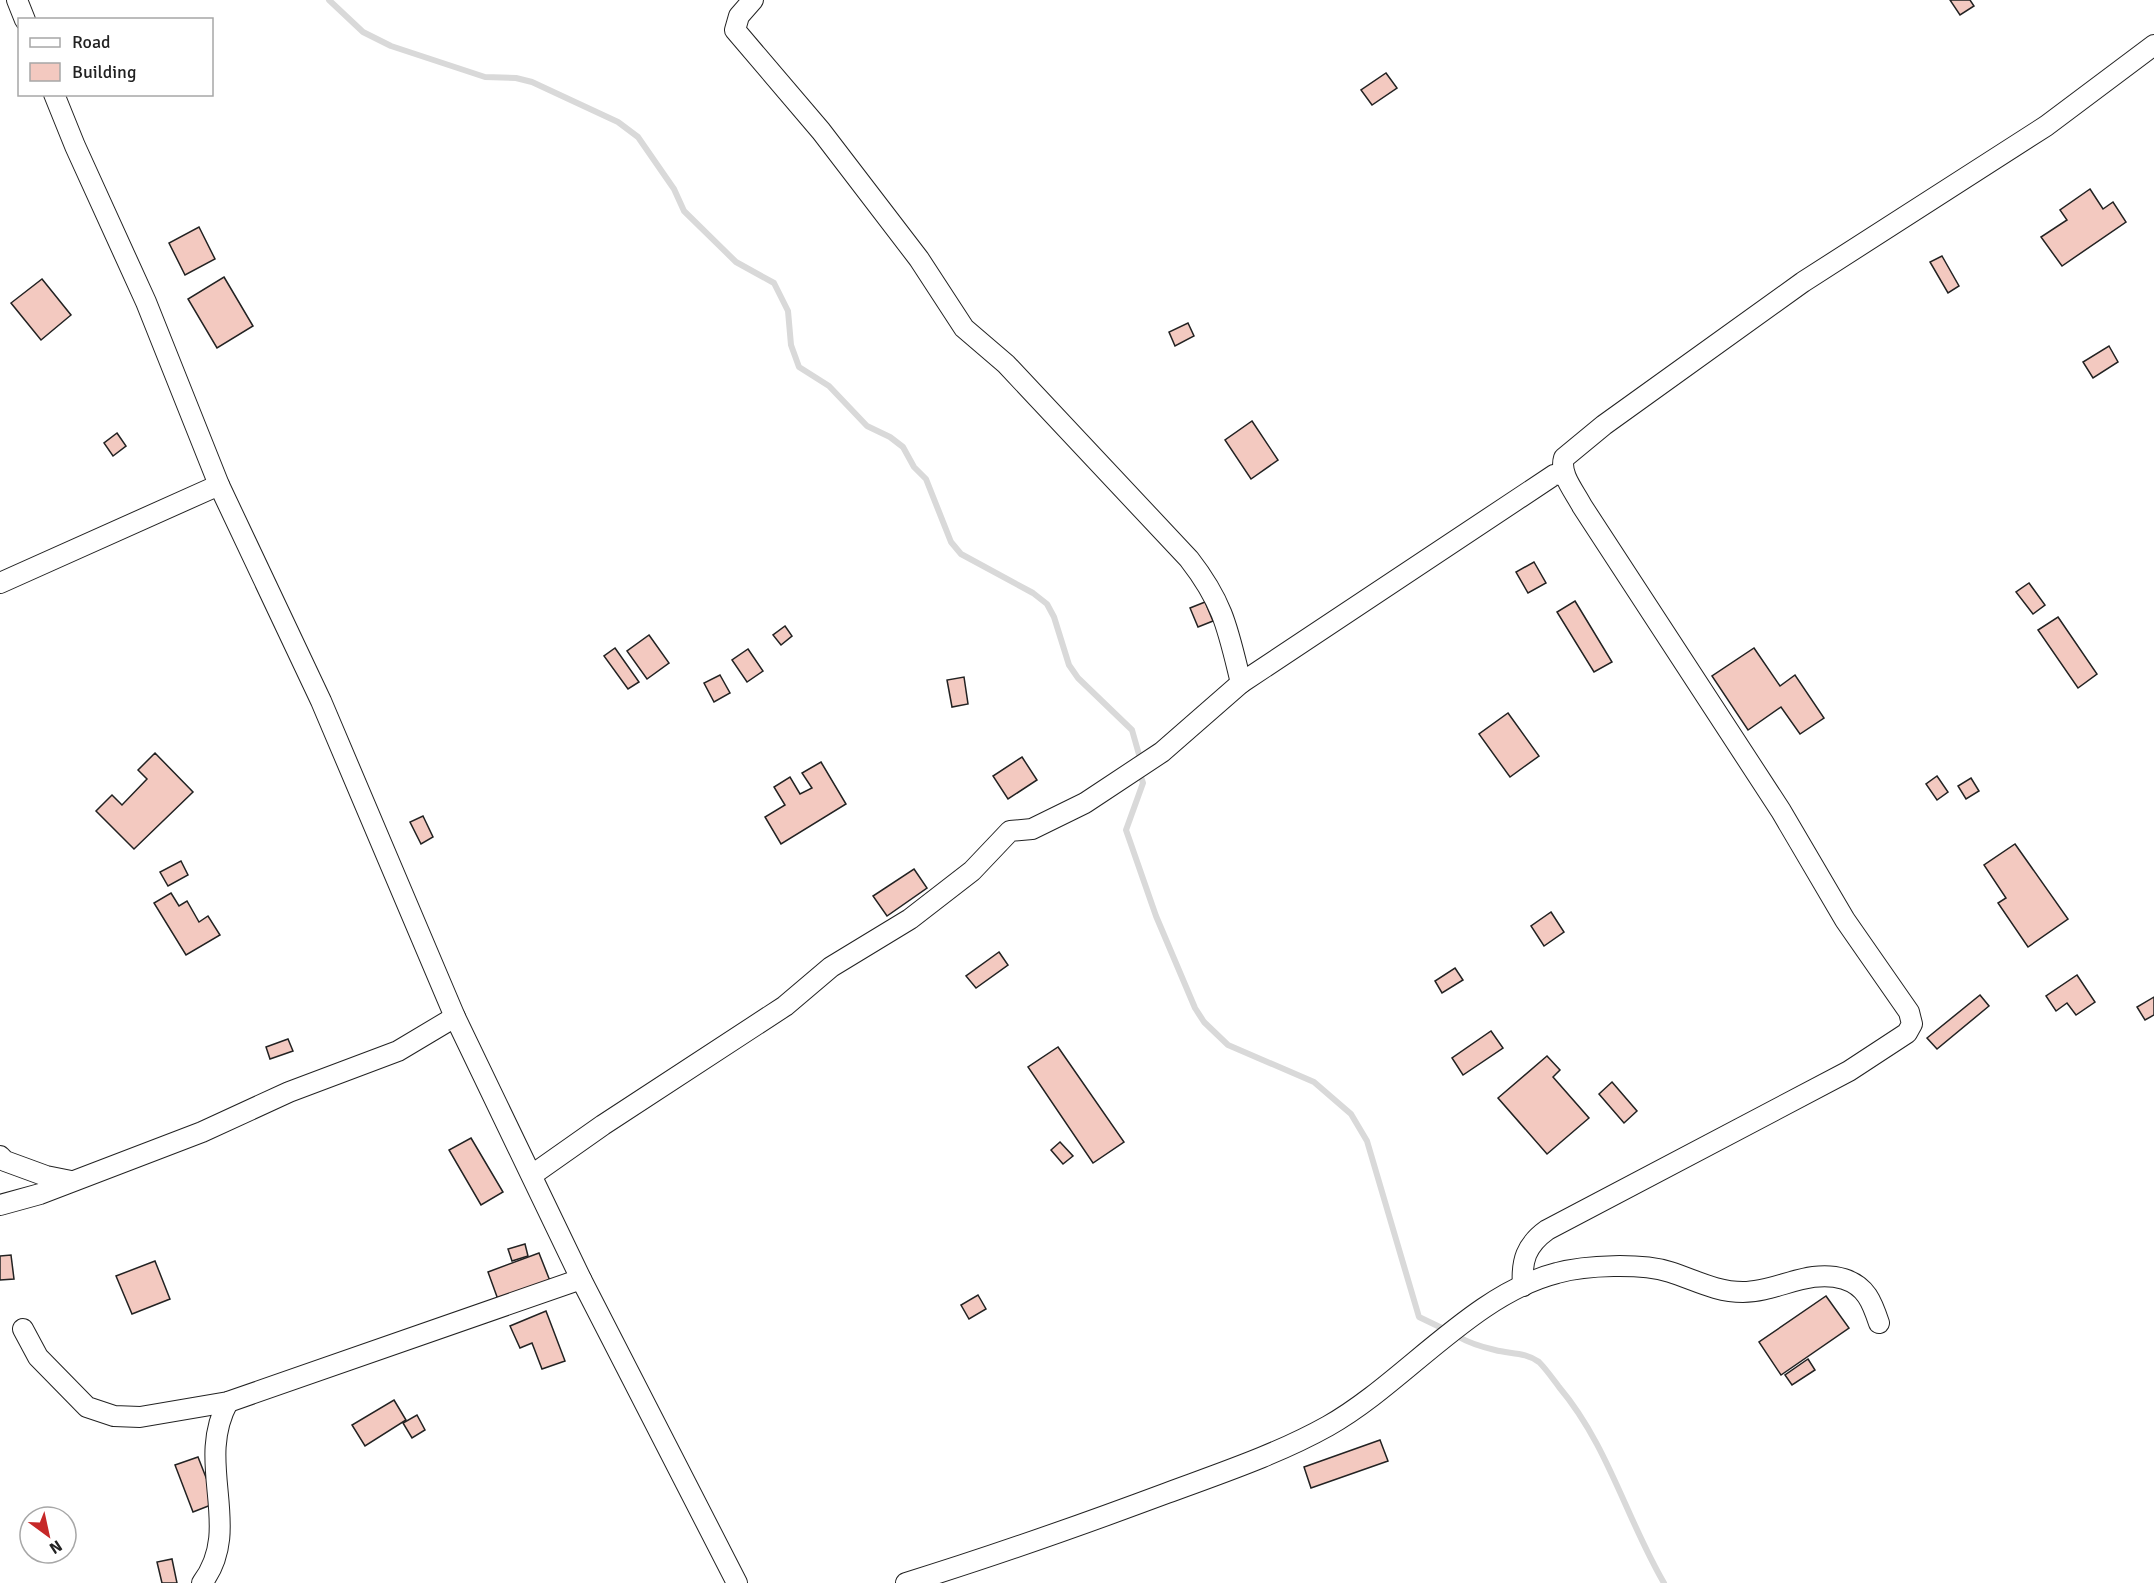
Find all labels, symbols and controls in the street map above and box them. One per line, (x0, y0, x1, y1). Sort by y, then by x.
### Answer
legend (18, 18, 213, 96)
text: Road (72, 31, 111, 53)
text: Building (72, 61, 136, 83)
north arrow (18, 1505, 78, 1565)
text: N (46, 1535, 66, 1558)

